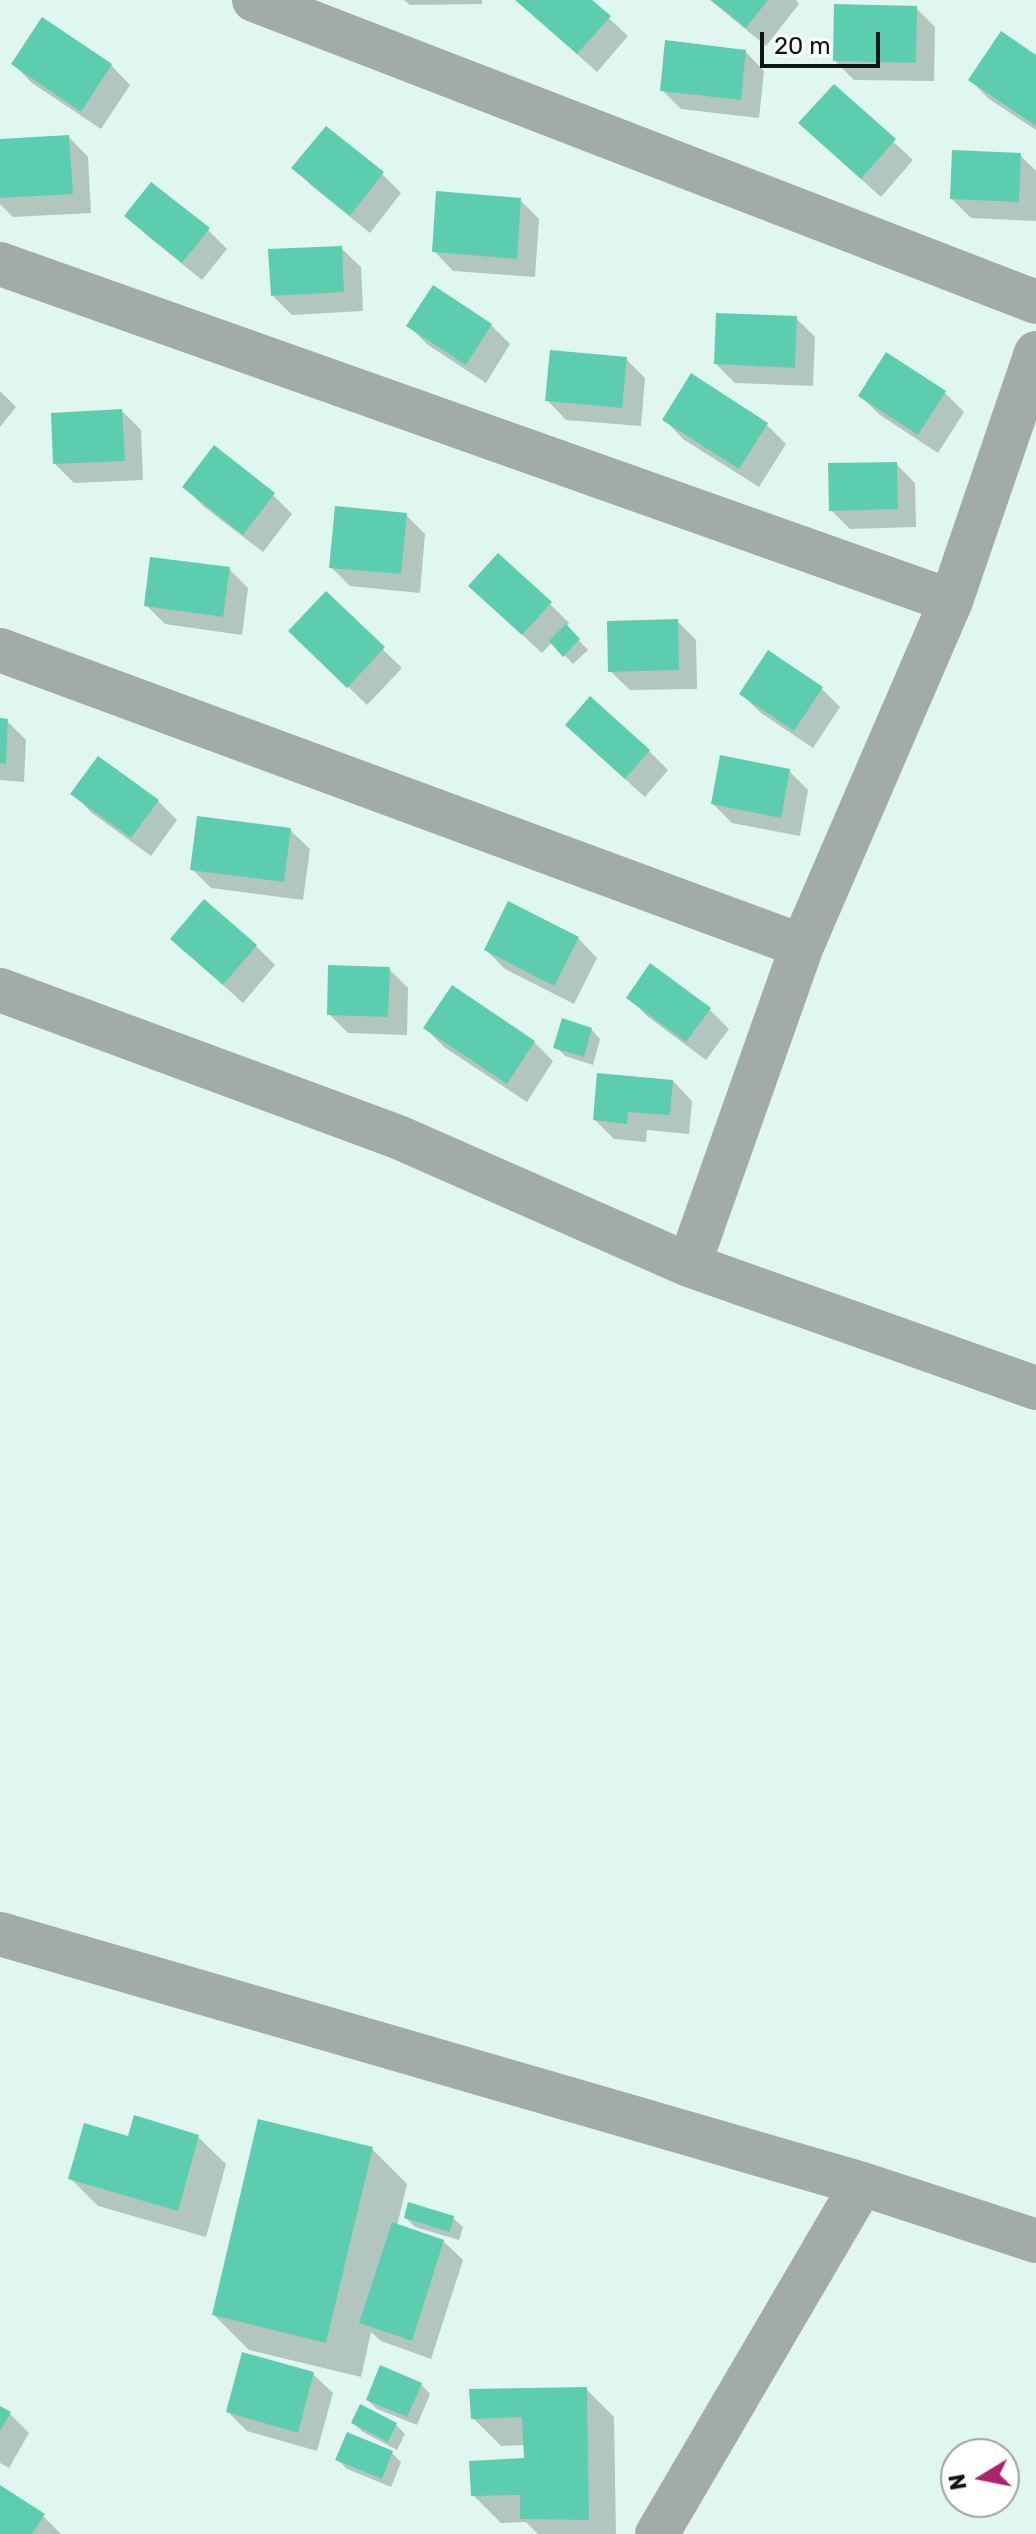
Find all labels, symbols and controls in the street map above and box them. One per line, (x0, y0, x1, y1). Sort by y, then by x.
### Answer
scale bar (764, 16, 884, 66)
text: 20 m (774, 32, 831, 60)
north arrow (940, 2438, 1020, 2518)
text: N (943, 2472, 973, 2492)

